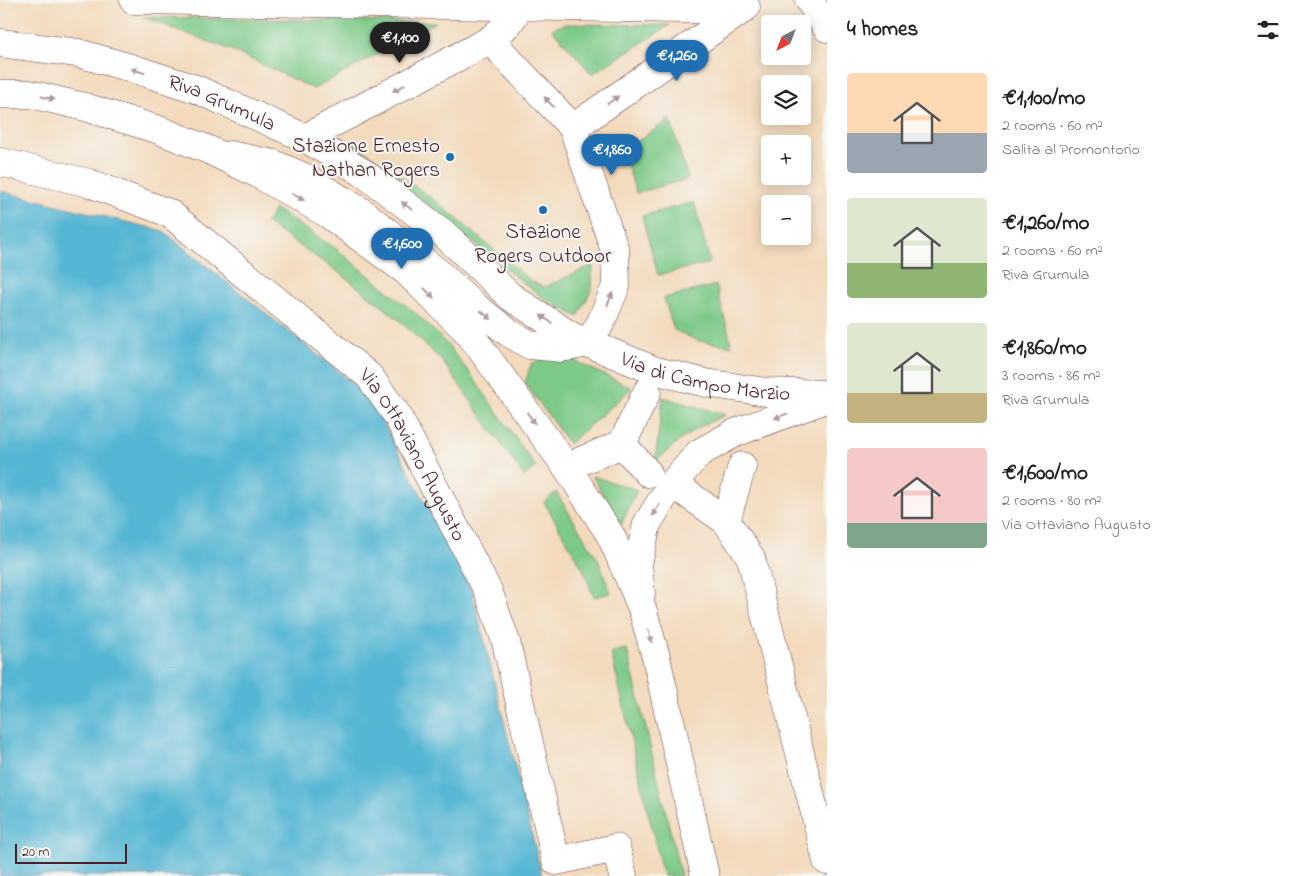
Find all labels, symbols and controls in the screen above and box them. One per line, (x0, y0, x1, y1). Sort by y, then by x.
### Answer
north arrow (761, 15, 811, 65)
map controls (761, 15, 811, 245)
text: 4 homes (847, 15, 918, 45)
icon: filters (1254, 16, 1282, 44)
pin: €1,100 (359, 22, 441, 64)
text: €1,100 (381, 26, 419, 50)
pin: €1,260 (636, 39, 718, 82)
text: €1,260 (657, 44, 697, 68)
one-way arrow (131, 66, 146, 74)
street label: Riva Grumula (164, 68, 280, 140)
button: layers (761, 75, 811, 125)
one-way arrow (392, 84, 407, 92)
text: €1,100/mo (1002, 84, 1085, 114)
icon: home (887, 93, 947, 153)
one-way arrow (41, 95, 57, 103)
one-way arrow (606, 95, 620, 105)
one-way arrow (543, 96, 555, 108)
text: 2 rooms · 60 m² (1002, 114, 1103, 138)
place label: Stazione Ernesto Nathan Rogers (292, 132, 440, 188)
pin: €1,860 (571, 134, 653, 176)
button: + (761, 135, 811, 185)
text: €1,860 (593, 138, 631, 162)
text: Salita al Promontorio (1002, 138, 1140, 162)
marker: Stazione Ernesto Nathan Rogers (444, 151, 456, 163)
one-way arrow (291, 193, 306, 201)
button: − (761, 195, 811, 245)
one-way arrow (400, 201, 414, 211)
marker: Stazione Rogers Outdoor (537, 204, 549, 216)
text: €1,260/mo (1002, 209, 1089, 239)
place label: Stazione Rogers Outdoor (475, 218, 612, 274)
icon: home (887, 218, 947, 278)
pin: €1,600 (361, 228, 443, 270)
text: €1,600 (382, 232, 422, 256)
text: 2 rooms · 60 m² (1002, 239, 1103, 263)
text: Riva Grumula (1002, 263, 1090, 287)
one-way arrow (422, 287, 434, 299)
one-way arrow (607, 292, 615, 306)
one-way arrow (479, 310, 492, 321)
one-way arrow (539, 315, 553, 324)
text: €1,860/mo (1002, 334, 1087, 364)
icon: home (887, 343, 947, 403)
street label: Via di Campo Marzio (615, 345, 791, 410)
street label: Via Ottaviano Augusto (352, 361, 473, 547)
text: 3 rooms · 86 m² (1002, 364, 1100, 388)
text: Riva Grumula (1002, 388, 1090, 412)
one-way arrow (526, 411, 536, 425)
one-way arrow (773, 412, 788, 420)
text: €1,600/mo (1002, 459, 1088, 489)
icon: home (887, 468, 947, 528)
text: 2 rooms · 80 m² (1002, 489, 1102, 513)
one-way arrow (651, 503, 660, 517)
text: Via Ottaviano Augusto (1002, 513, 1151, 537)
one-way arrow (646, 629, 654, 644)
scale bar (15, 841, 128, 864)
text: 20 m (22, 842, 49, 863)

